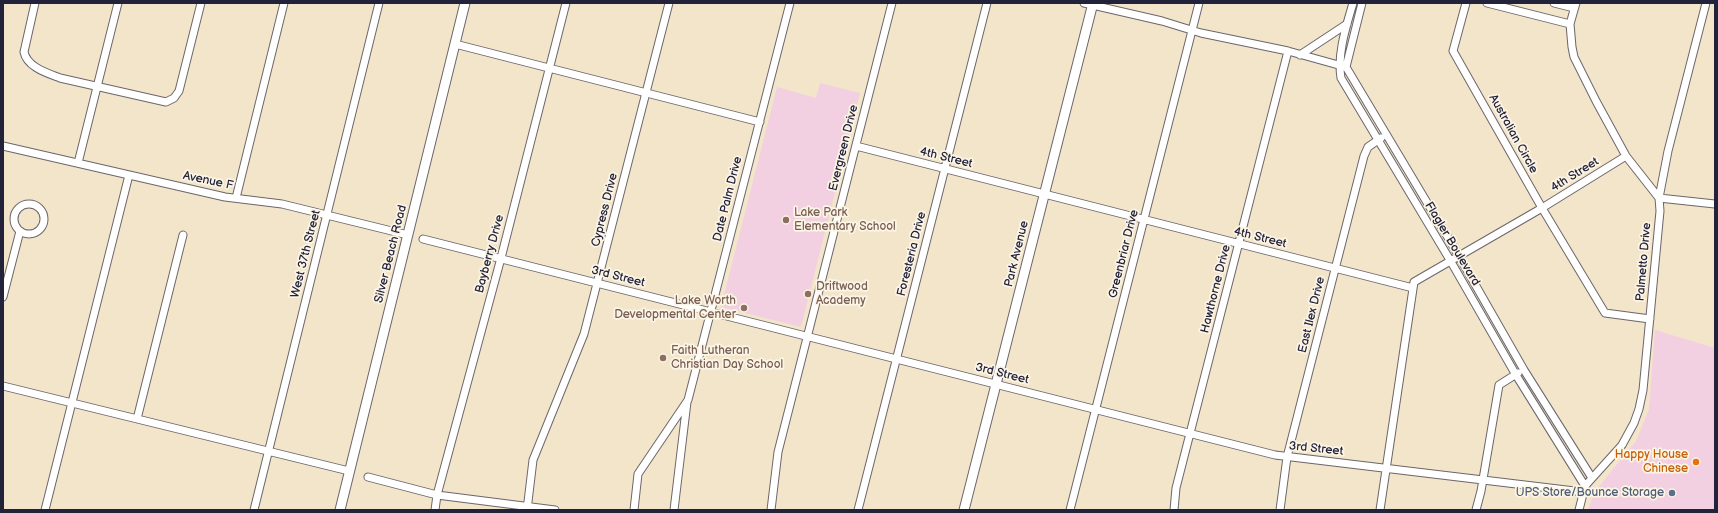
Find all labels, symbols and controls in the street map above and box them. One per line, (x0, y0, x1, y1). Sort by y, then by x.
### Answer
street label: Australian Circle (1485, 92, 1541, 176)
street label: Evergreen Drive (826, 103, 862, 193)
street label: 4th Street (918, 145, 974, 171)
street label: Date Palm Drive (710, 155, 746, 243)
street label: 4th Street (1548, 155, 1602, 195)
street label: Avenue F (182, 169, 234, 193)
street label: Cypress Drive (589, 172, 621, 248)
street label: Flagler Boulevard (1421, 199, 1483, 289)
street label: Silver Beach Road (372, 204, 410, 304)
place label: Lake Park Elementary School (794, 206, 896, 234)
street label: Greenbriar Drive (1106, 208, 1142, 300)
street label: West 37th Street (288, 209, 324, 299)
street label: Foresteria Drive (895, 210, 929, 298)
street label: Bayberry Drive (473, 213, 507, 295)
marker: Lake Park Elementary School (781, 215, 791, 225)
street label: Park Avenue (1002, 219, 1032, 289)
street label: Palmetto Drive (1633, 222, 1655, 302)
street label: 4th Street (1232, 225, 1288, 251)
street label: Hawthorne Drive (1198, 243, 1234, 335)
street label: 3rd Street (590, 263, 646, 291)
street label: East Ilex Drive (1296, 275, 1328, 355)
place label: Driftwood Academy (816, 280, 868, 308)
marker: Driftwood Academy (803, 289, 813, 299)
place label: Lake Worth Developmental Center (614, 294, 736, 322)
marker: Lake Worth Developmental Center (739, 303, 749, 313)
place label: Faith Lutheran Christian Day School (671, 344, 783, 372)
marker: Faith Lutheran Christian Day School (658, 353, 668, 363)
street label: 3rd Street (974, 360, 1030, 388)
street label: 3rd Street (1288, 439, 1344, 459)
place label: Happy House Chinese (1615, 448, 1688, 476)
marker: Happy House Chinese (1691, 457, 1701, 467)
place label: UPS Store/Bounce Storage (1516, 486, 1664, 500)
marker: UPS Store/Bounce Storage (1667, 488, 1677, 498)

